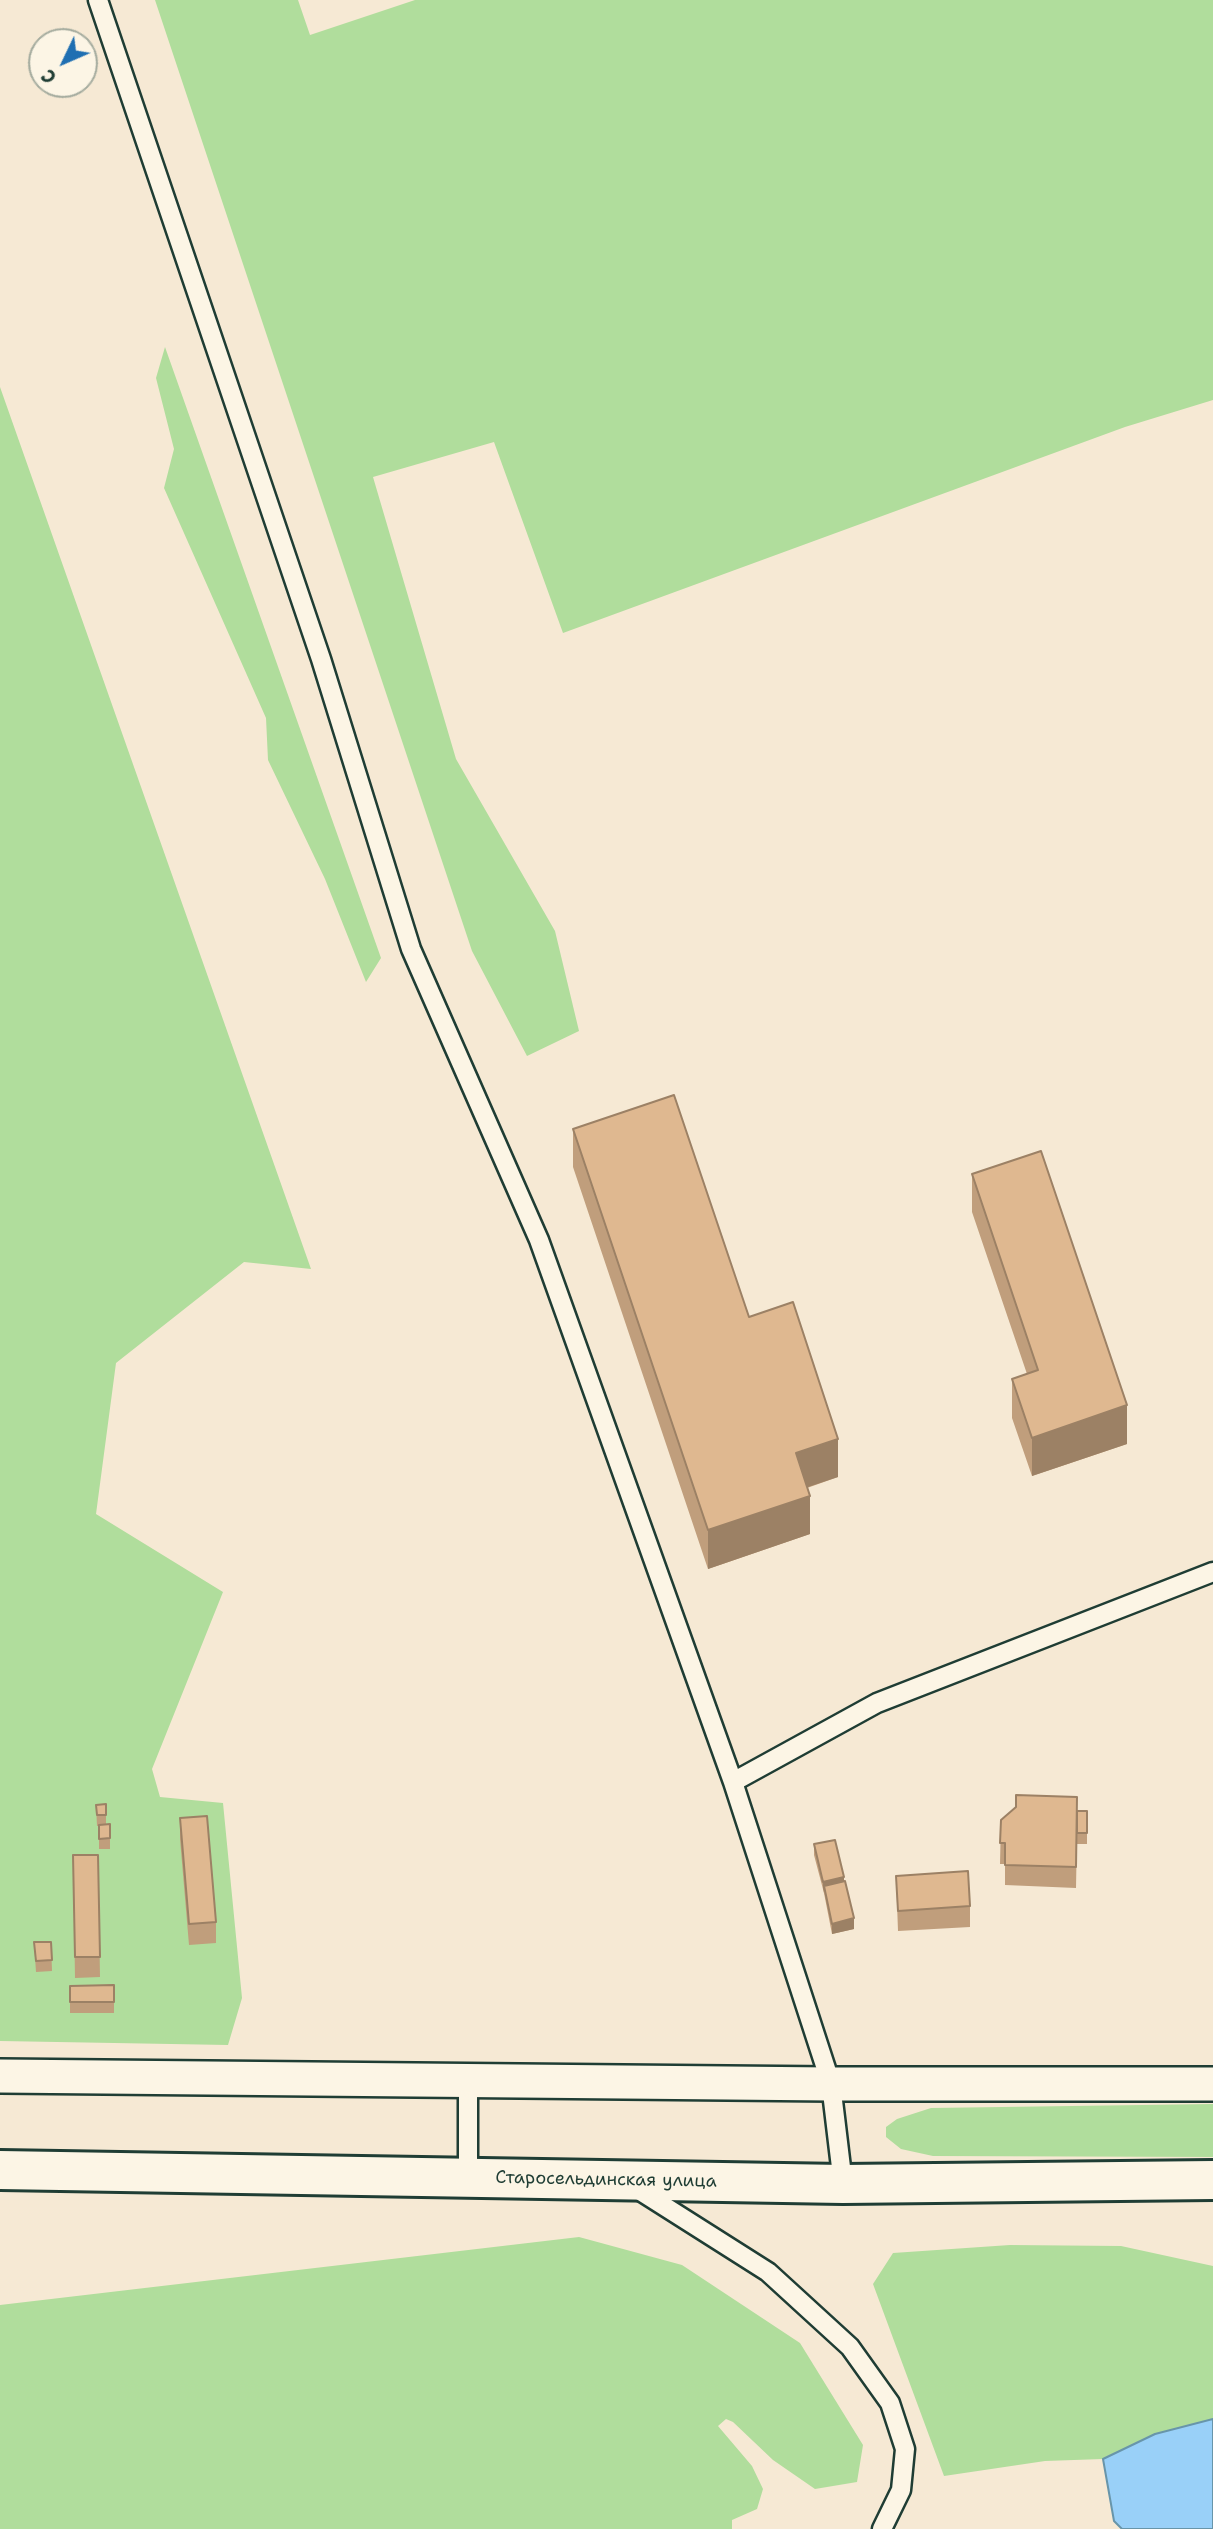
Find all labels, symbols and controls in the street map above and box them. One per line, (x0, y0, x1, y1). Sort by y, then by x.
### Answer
north arrow (28, 28, 98, 98)
text: С (36, 64, 62, 89)
street label: Старосельдинская улица (495, 2167, 717, 2193)

